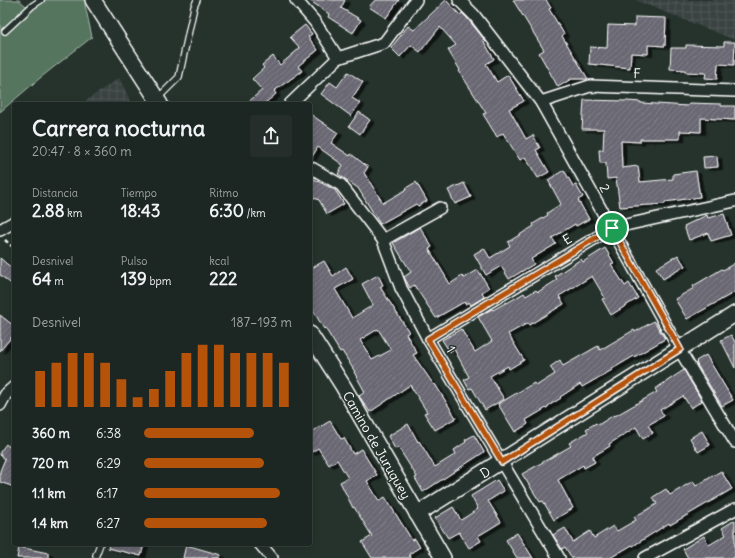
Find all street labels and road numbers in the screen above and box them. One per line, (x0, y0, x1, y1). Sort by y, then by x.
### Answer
street label: F (633, 65, 641, 82)
street label: 2 (595, 181, 614, 195)
street label: E (560, 230, 575, 249)
street label: 1 (442, 343, 459, 356)
street label: Camino de Juruquey (339, 388, 414, 502)
street label: D (477, 463, 494, 482)

